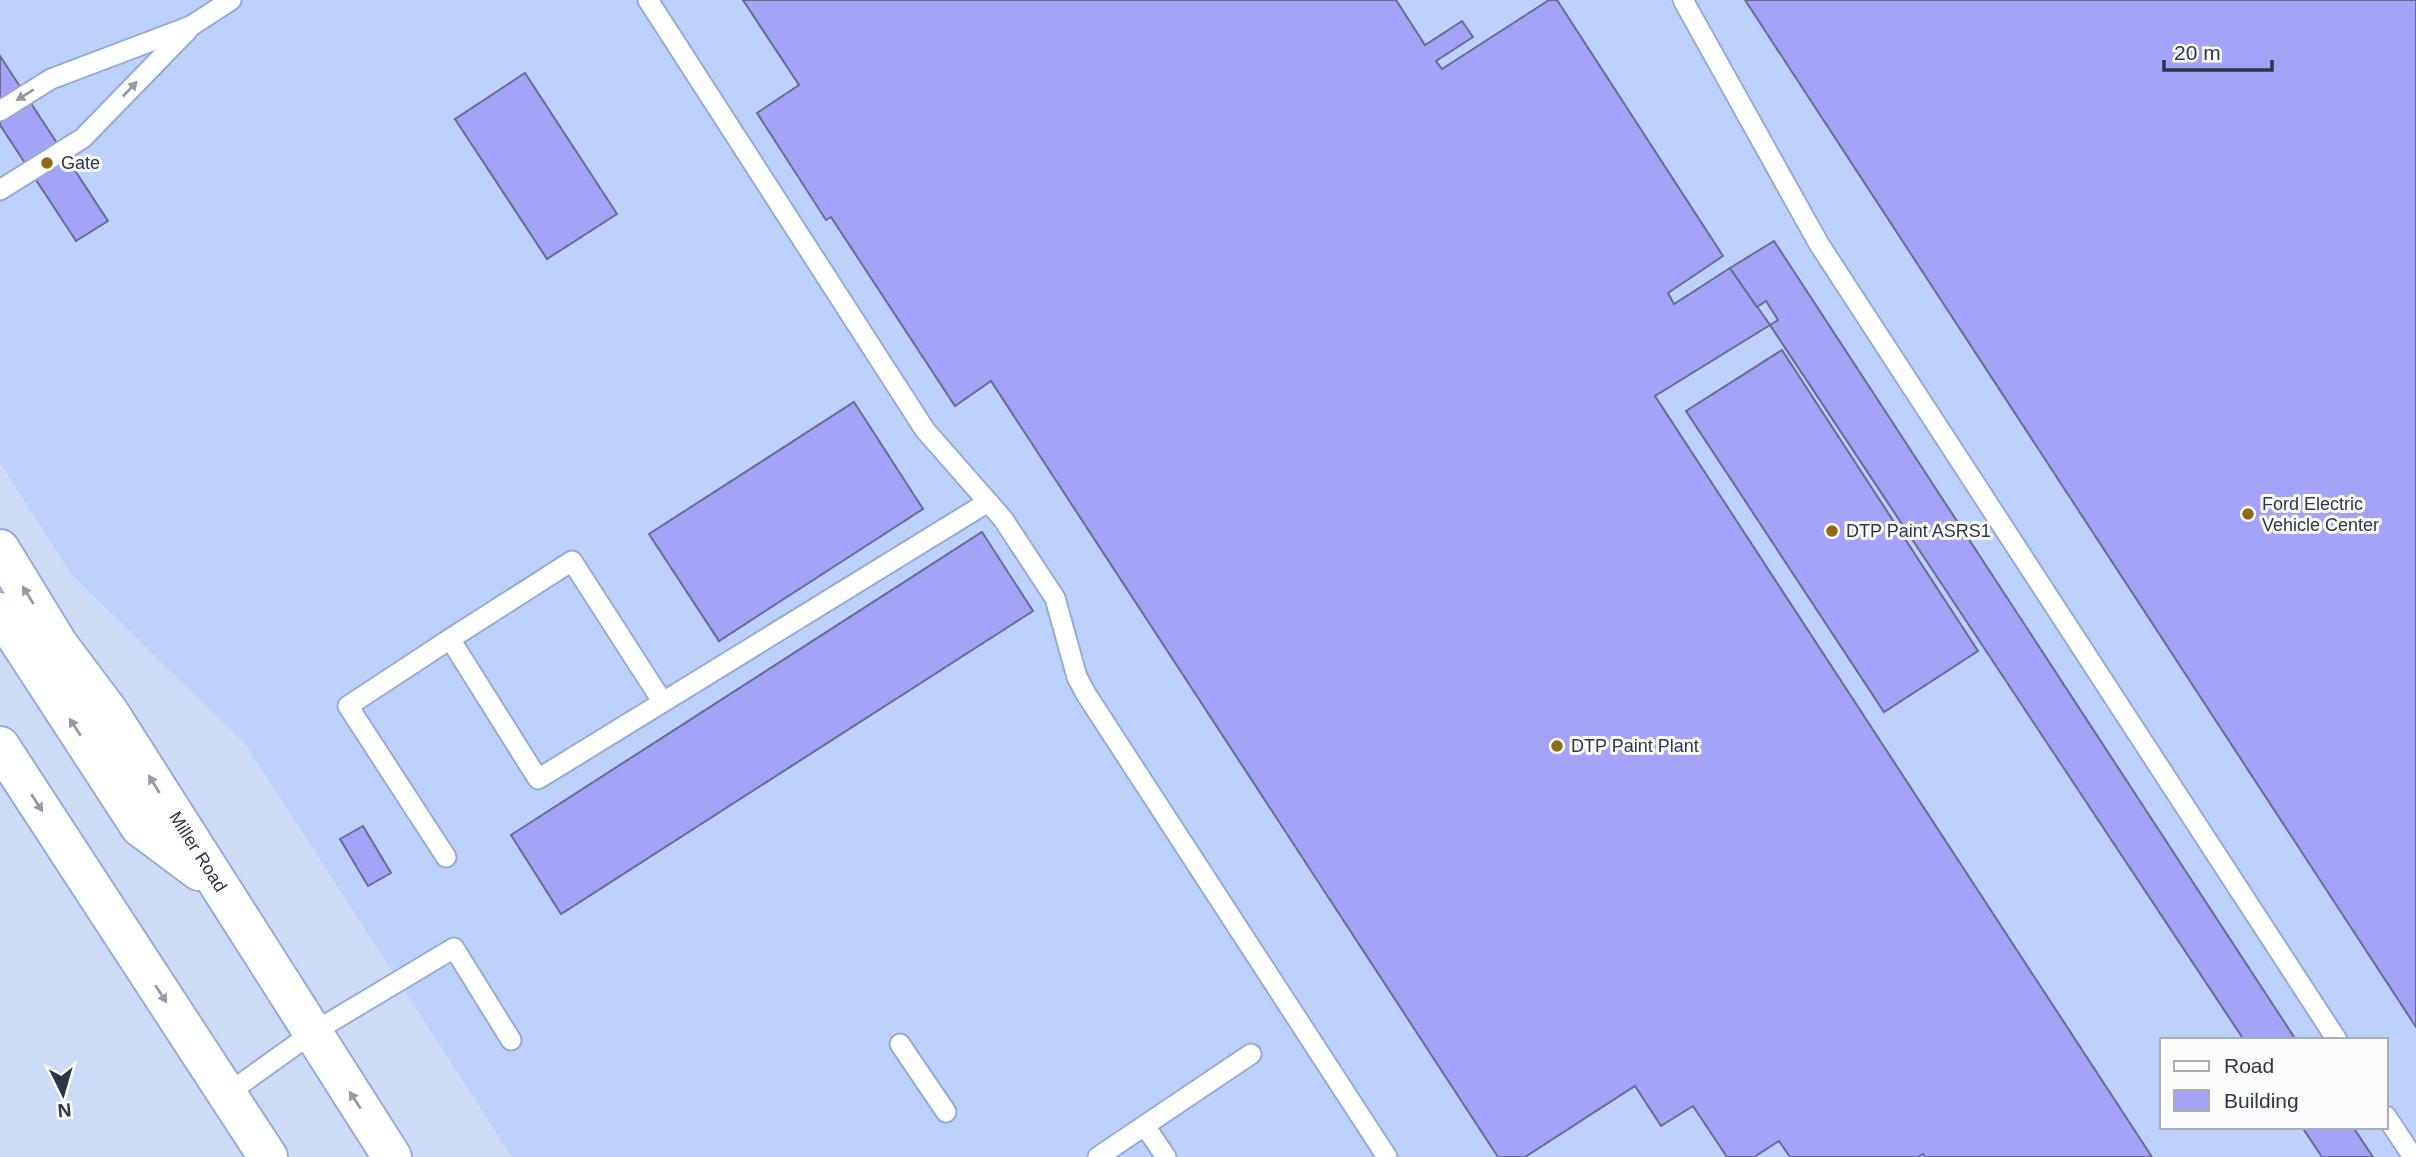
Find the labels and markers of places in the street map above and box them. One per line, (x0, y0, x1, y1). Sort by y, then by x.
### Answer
place label: Gate (61, 153, 100, 173)
marker: Gate (39, 155, 55, 171)
place label: Ford Electric Vehicle Center (2262, 494, 2379, 535)
marker: Ford Electric Vehicle Center (2240, 506, 2256, 522)
place label: DTP Paint ASRS1 (1846, 521, 1991, 541)
marker: DTP Paint ASRS1 (1824, 523, 1840, 539)
place label: DTP Paint Plant (1571, 736, 1699, 756)
marker: DTP Paint Plant (1549, 738, 1565, 754)

